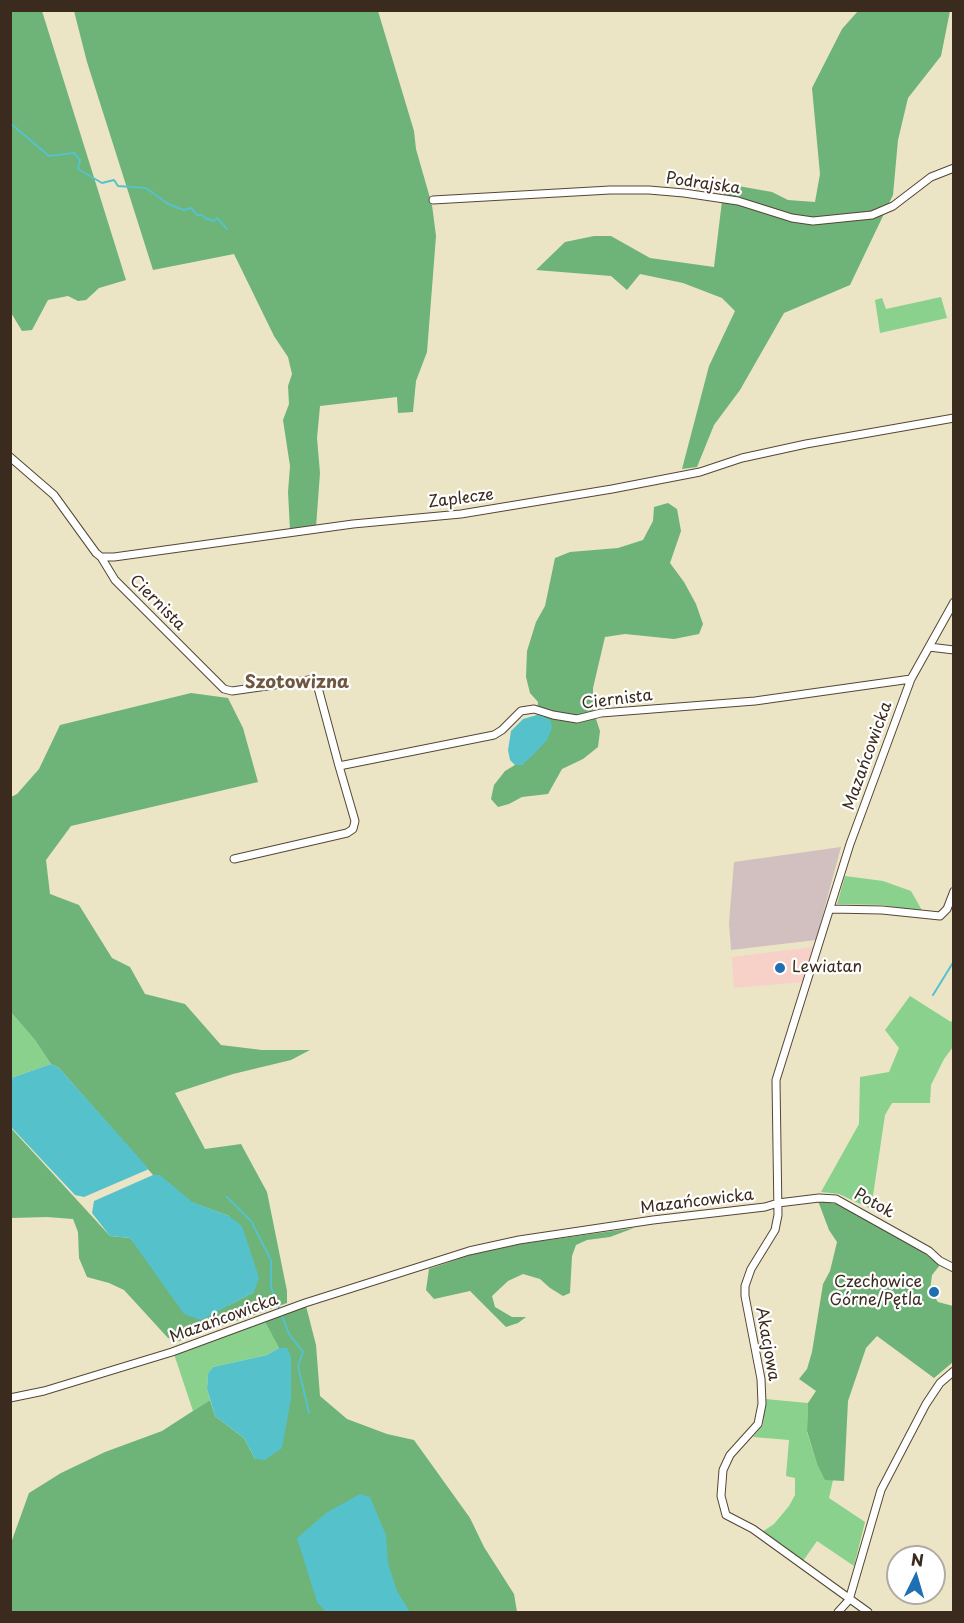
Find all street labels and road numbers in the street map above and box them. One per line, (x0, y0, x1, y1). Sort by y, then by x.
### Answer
street label: Podrajska (664, 169, 742, 199)
street label: Zaplecze (427, 485, 495, 513)
street label: Ciernista (125, 571, 189, 635)
street label: Ciernista (581, 686, 653, 714)
street label: Mazańcowicka (840, 699, 896, 813)
street label: Potok (850, 1185, 898, 1223)
street label: Mazańcowicka (639, 1186, 755, 1218)
street label: Mazańcowicka (167, 1291, 281, 1347)
street label: Akacjowa (751, 1305, 783, 1383)

